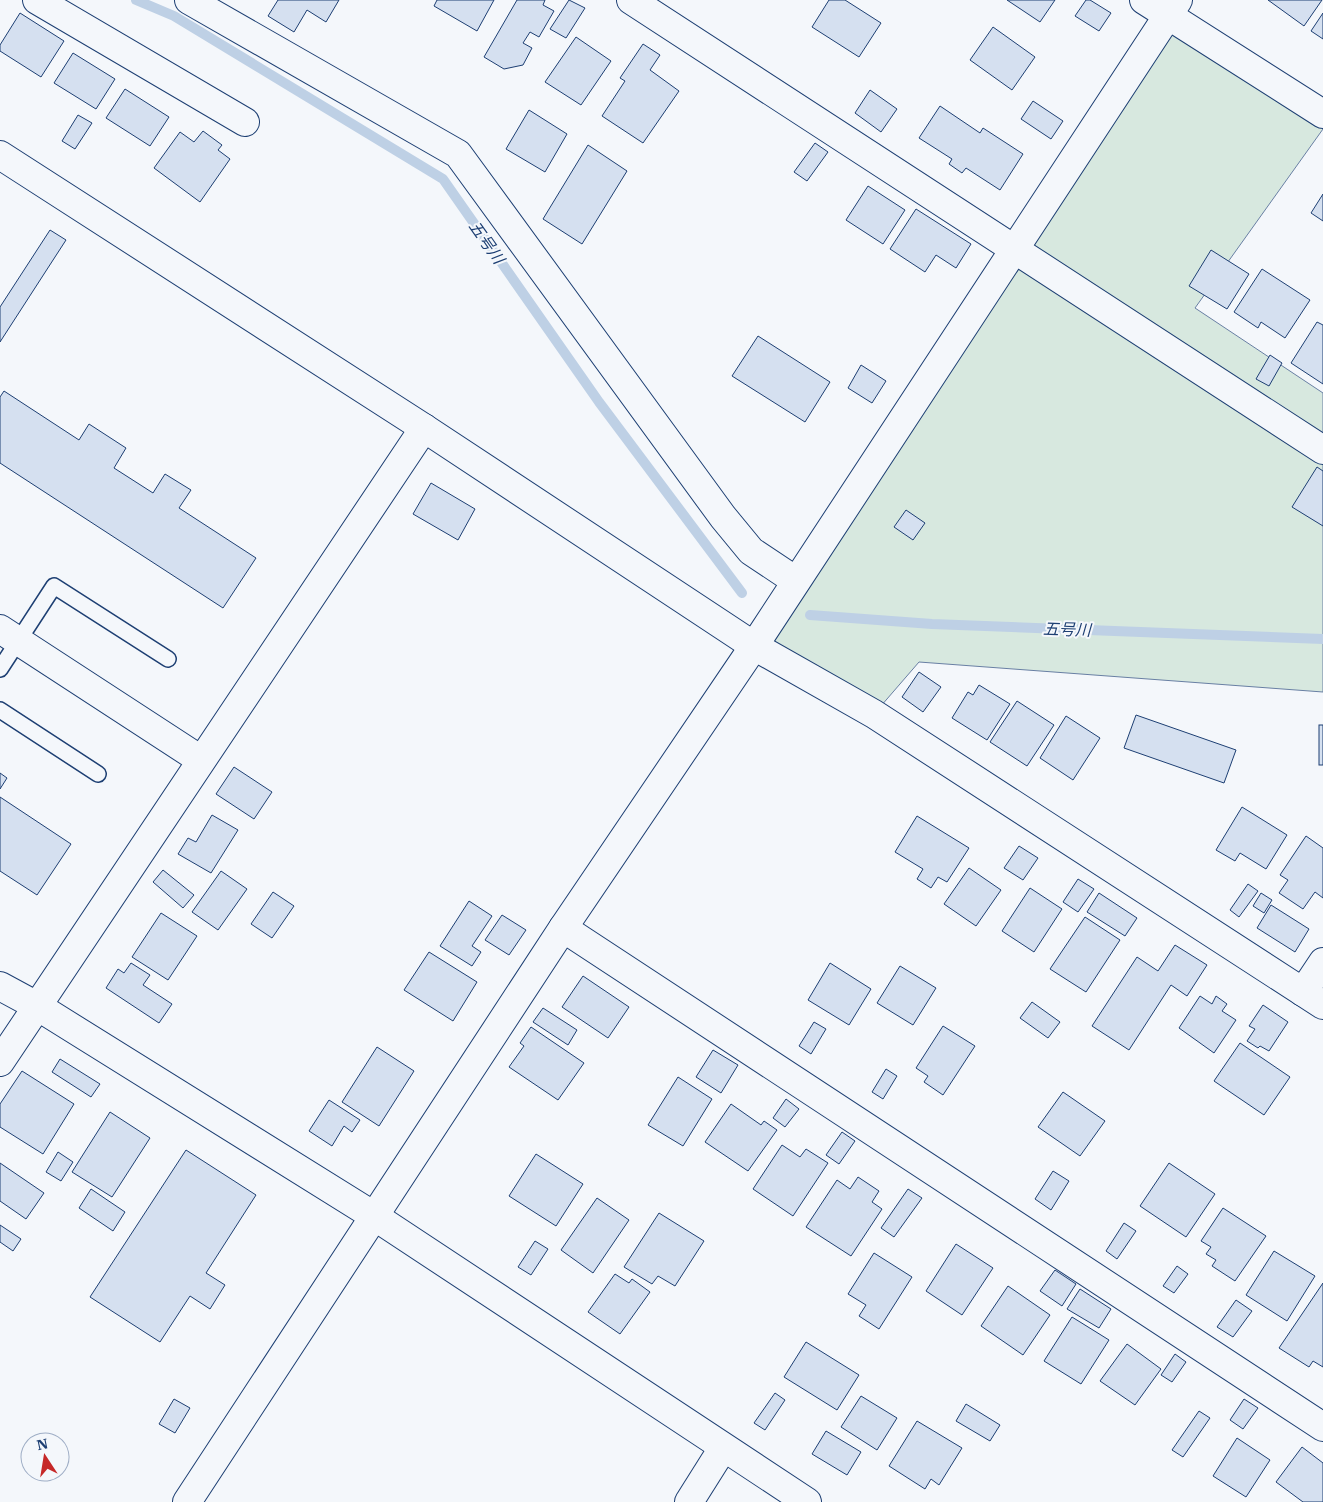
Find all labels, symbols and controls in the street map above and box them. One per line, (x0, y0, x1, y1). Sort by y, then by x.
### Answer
water label: 五号川 (465, 217, 510, 269)
water label: 五号川 (1043, 618, 1093, 640)
north arrow (20, 1432, 70, 1482)
text: N (35, 1434, 50, 1454)

